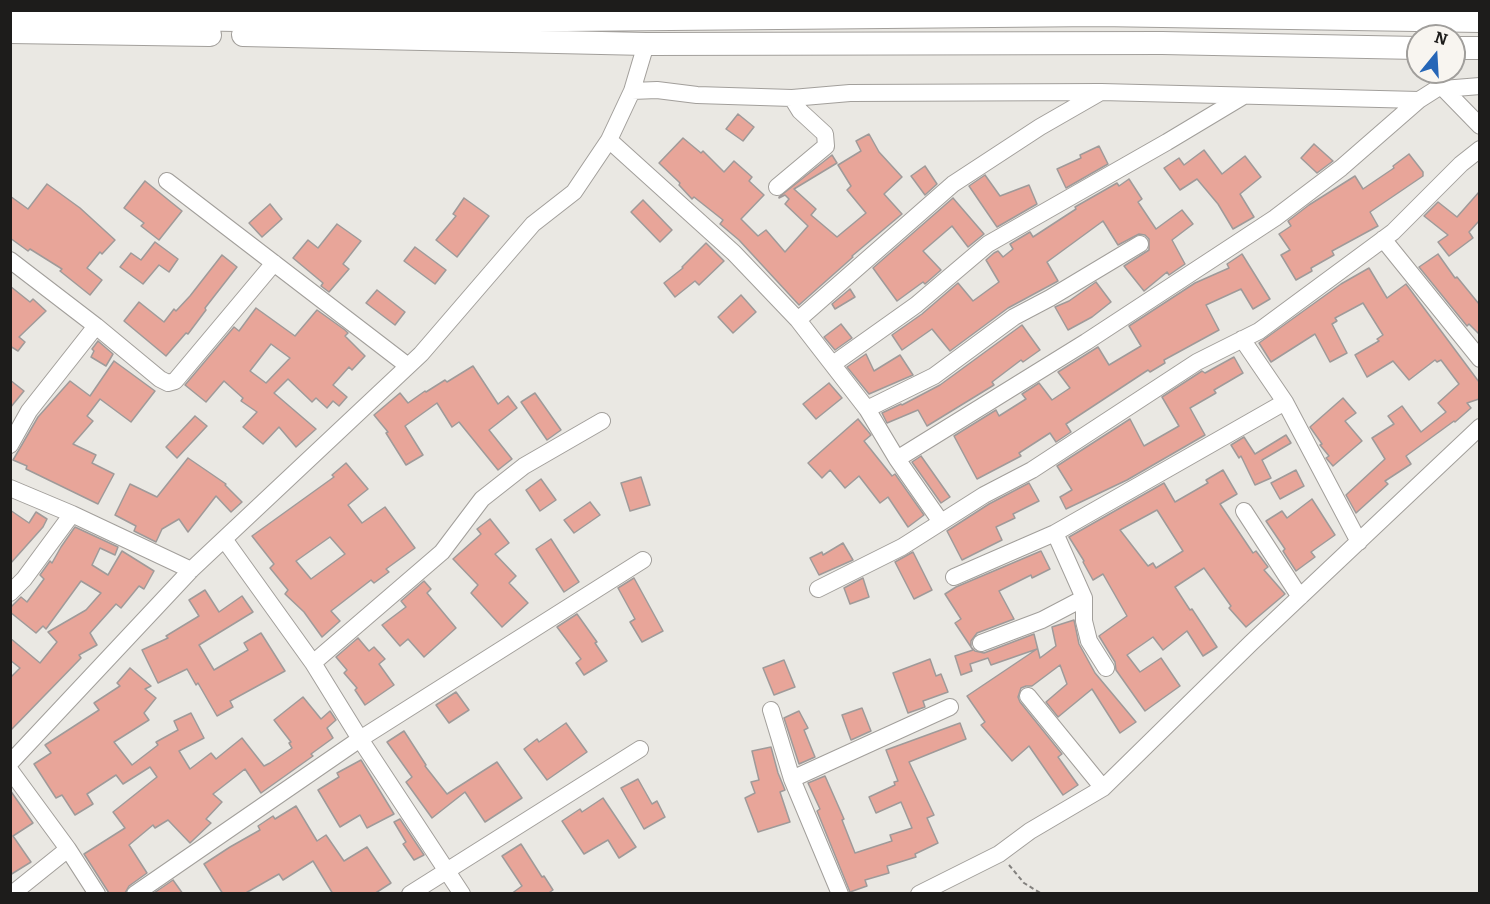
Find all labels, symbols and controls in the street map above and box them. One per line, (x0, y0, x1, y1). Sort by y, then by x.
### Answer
north arrow (1406, 24, 1466, 84)
text: N (1432, 27, 1450, 49)

